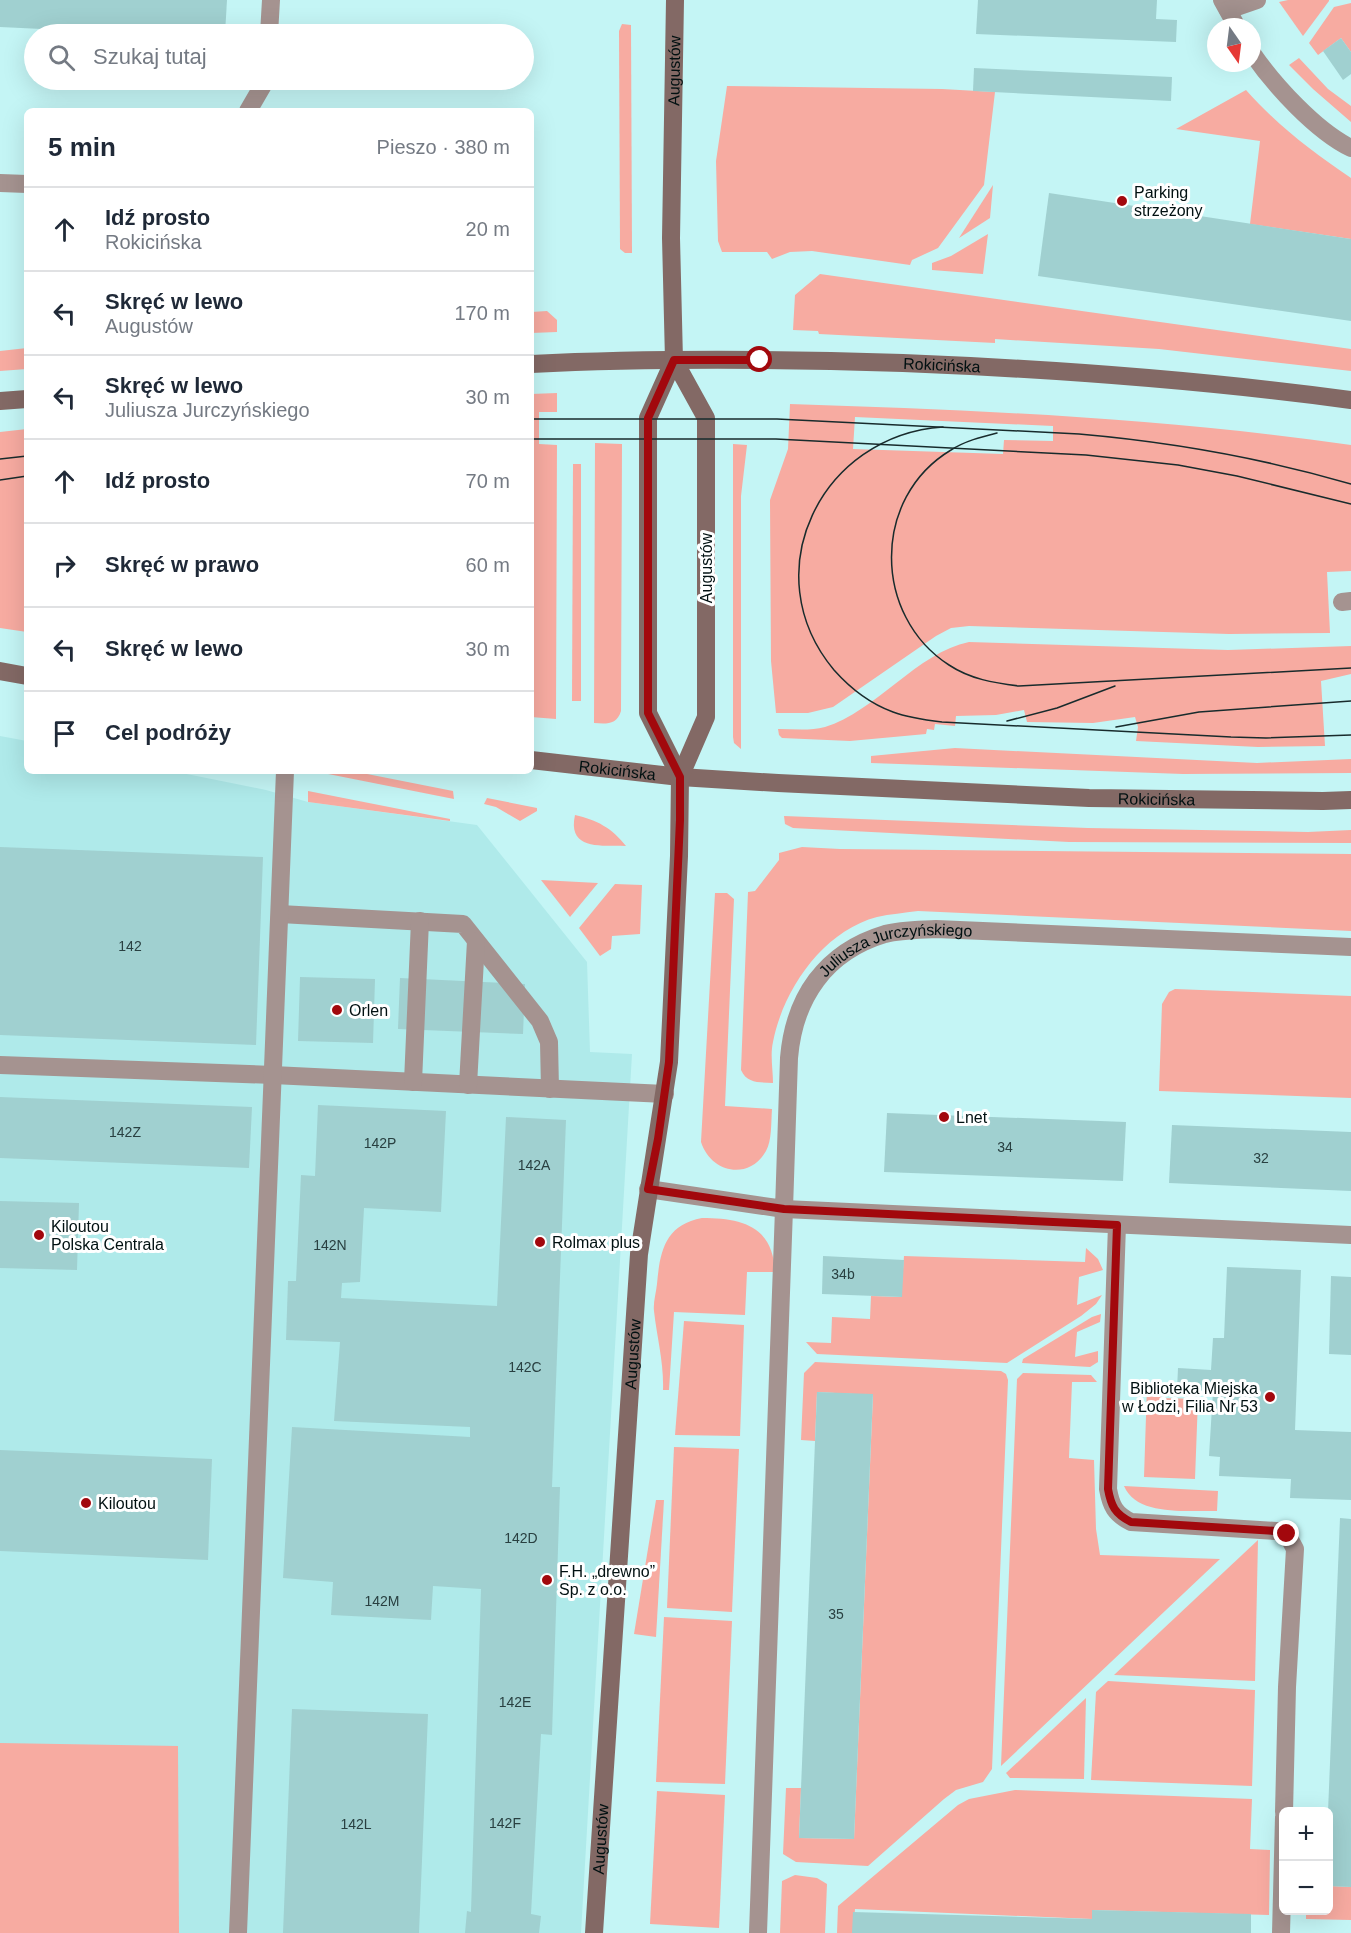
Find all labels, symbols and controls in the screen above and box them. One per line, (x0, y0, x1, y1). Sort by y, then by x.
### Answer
north arrow (1207, 18, 1261, 72)
search box (24, 24, 534, 90)
street label: Augustów (665, 35, 683, 106)
icon: search (45, 41, 78, 74)
text: Szukaj tutaj (93, 44, 207, 69)
text: 5 min (48, 132, 116, 162)
text: Pieszo · 380 m (377, 136, 510, 158)
place label: Parking strzeżony (1134, 184, 1202, 219)
marker: Parking strzeżony (1115, 194, 1129, 208)
text: Idź prosto (105, 205, 210, 230)
icon: ahead (48, 213, 81, 246)
text: 20 m (466, 218, 510, 240)
text: Rokicińska (105, 231, 202, 253)
text: Skręć w lewo (105, 289, 243, 314)
icon: left (48, 297, 81, 330)
text: 170 m (454, 302, 510, 324)
text: Augustów (105, 315, 193, 337)
route start (746, 346, 772, 372)
street label: Rokicińska (903, 355, 981, 376)
text: Skręć w lewo (105, 373, 243, 398)
icon: left (48, 381, 81, 414)
text: 30 m (466, 386, 510, 408)
text: Juliusza Jurczyńskiego (105, 399, 310, 421)
icon: ahead (48, 465, 81, 498)
text: Idź prosto (105, 468, 210, 493)
text: 70 m (466, 470, 510, 492)
street label: Augustów (698, 532, 715, 603)
icon: right (48, 549, 81, 582)
text: Skręć w prawo (105, 552, 259, 577)
text: 60 m (466, 554, 510, 576)
icon: left (48, 633, 81, 666)
text: Skręć w lewo (105, 636, 243, 661)
text: 30 m (466, 638, 510, 660)
icon: arrive (48, 717, 81, 750)
text: Cel podróży (105, 720, 231, 745)
street label: Rokicińska (578, 758, 657, 783)
street label: Rokicińska (1118, 790, 1195, 808)
street label: Juliusza Jurczyńskiego (816, 921, 973, 980)
house number: 142 (118, 938, 142, 954)
place label: Orlen (349, 1002, 388, 1019)
marker: Orlen (330, 1003, 344, 1017)
place label: Lnet (956, 1109, 988, 1126)
marker: Lnet (937, 1110, 951, 1124)
house number: 142Z (109, 1124, 141, 1140)
house number: 142P (364, 1135, 396, 1151)
house number: 34 (997, 1139, 1013, 1155)
house number: 32 (1253, 1150, 1269, 1166)
house number: 142A (518, 1157, 551, 1173)
place label: Kiloutou Polska Centrala (51, 1218, 164, 1253)
marker: Kiloutou Polska Centrala (32, 1228, 46, 1242)
place label: Rolmax plus (552, 1234, 640, 1251)
marker: Rolmax plus (533, 1235, 547, 1249)
house number: 142N (313, 1237, 347, 1253)
house number: 34b (831, 1266, 855, 1282)
street label: Augustów (622, 1318, 644, 1390)
house number: 142C (508, 1359, 542, 1375)
place label: Biblioteka Miejska w Łodzi, Filia Nr 53 (1121, 1380, 1258, 1415)
marker: Biblioteka Miejska w Łodzi, Filia Nr 53 (1263, 1390, 1277, 1404)
place label: Kiloutou (98, 1495, 156, 1512)
marker: Kiloutou (79, 1496, 93, 1510)
route end (1273, 1520, 1299, 1546)
house number: 142D (504, 1530, 538, 1546)
place label: F.H. „drewno” Sp. z o.o. (559, 1563, 655, 1598)
marker: F.H. „drewno” Sp. z o.o. (540, 1573, 554, 1587)
house number: 142M (364, 1593, 400, 1609)
house number: 35 (828, 1606, 844, 1622)
house number: 142E (499, 1694, 531, 1710)
street label: Augustów (590, 1803, 612, 1875)
map controls (1279, 1807, 1333, 1915)
button: + (1279, 1807, 1333, 1861)
house number: 142F (489, 1815, 521, 1831)
house number: 142L (340, 1816, 372, 1832)
button: − (1279, 1861, 1333, 1915)

